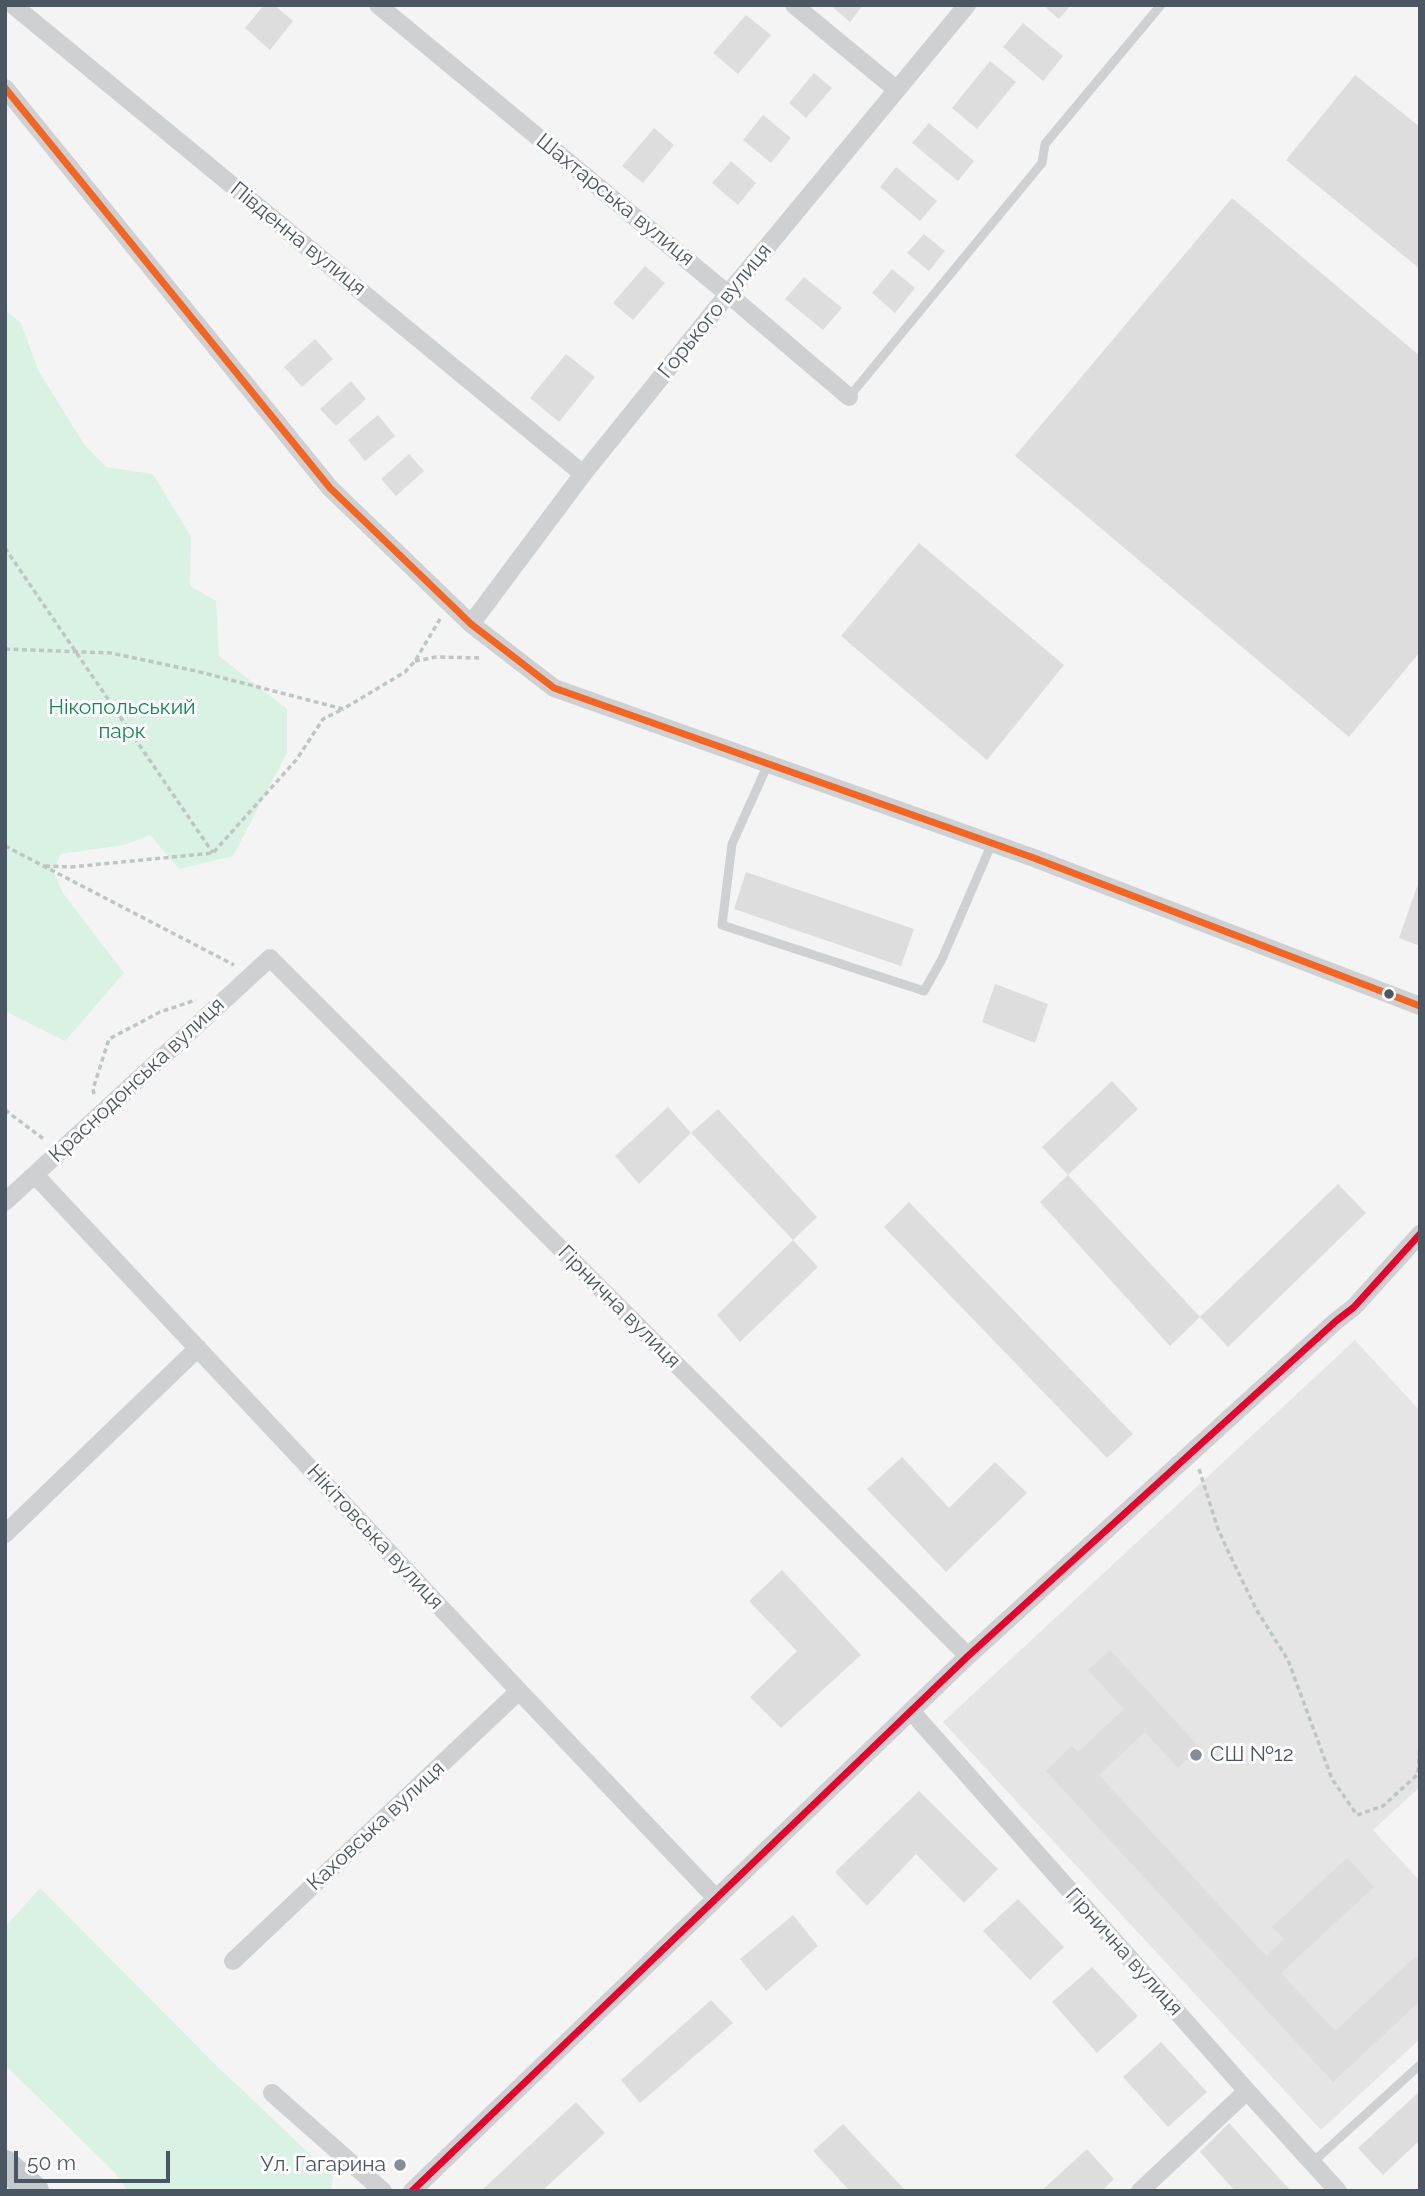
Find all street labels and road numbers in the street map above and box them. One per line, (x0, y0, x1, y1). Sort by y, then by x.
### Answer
street label: Шахтарська вулиця (531, 129, 699, 271)
street label: Південна вулиця (225, 177, 371, 301)
street label: Горького вулиця (653, 239, 777, 383)
street label: Краснодонська вулиця (44, 992, 230, 1168)
street label: Гірнична вулиця (552, 1240, 686, 1374)
street label: Нікітовська вулиця (301, 1459, 449, 1615)
street label: Каховська вулиця (302, 1756, 450, 1896)
street label: Гірнична вулиця (1060, 1883, 1188, 2021)

